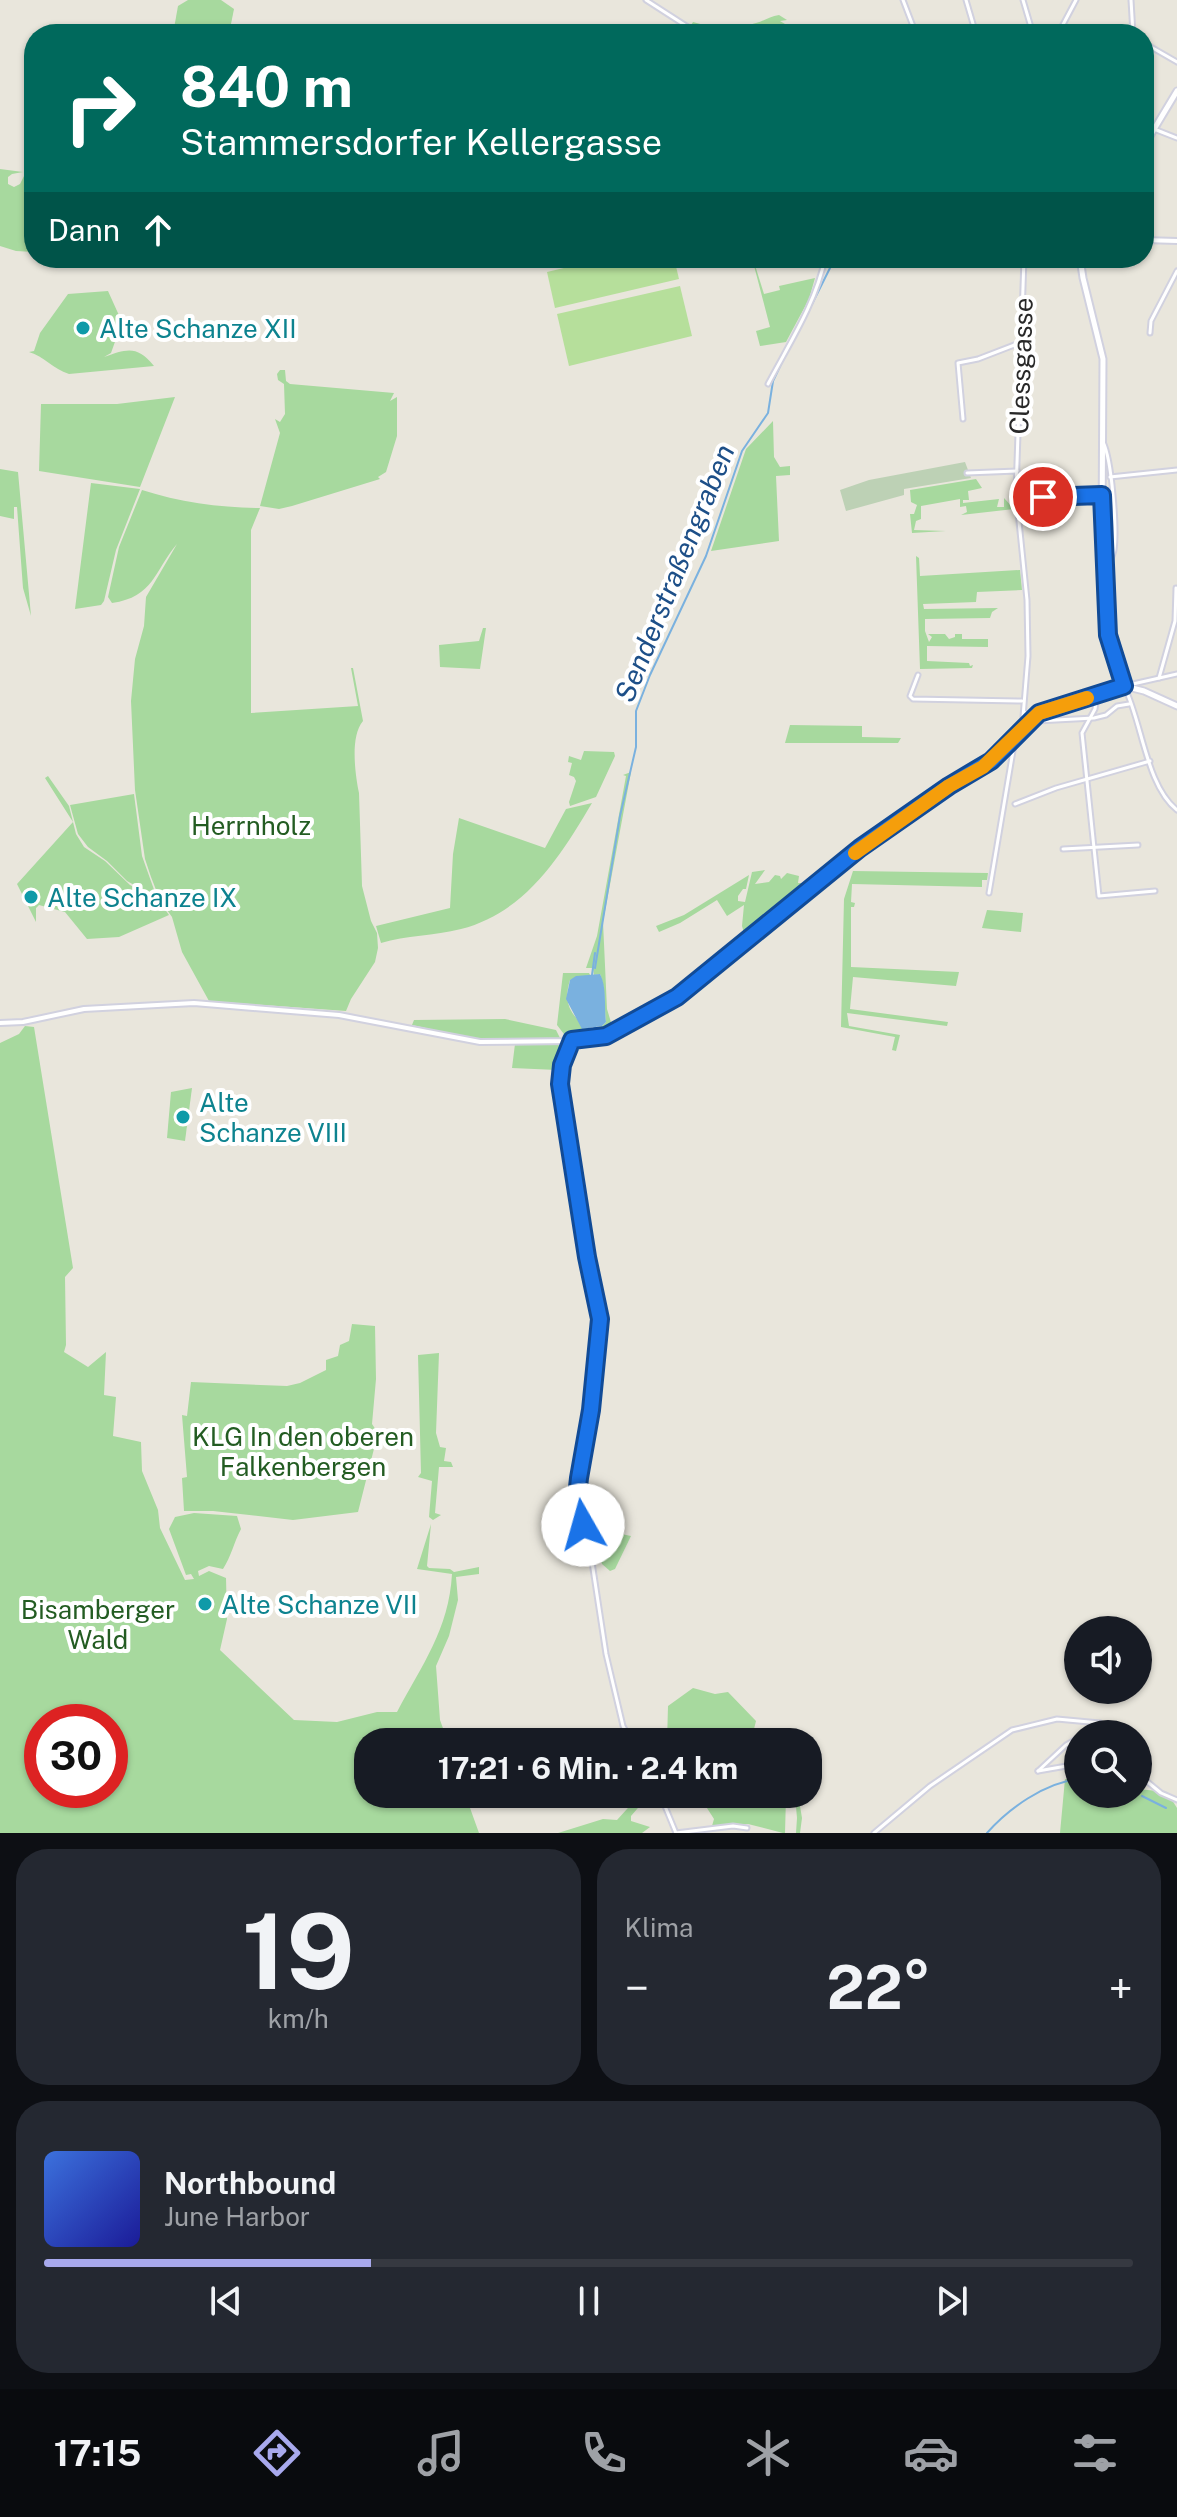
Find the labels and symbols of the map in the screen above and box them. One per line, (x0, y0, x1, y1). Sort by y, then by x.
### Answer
street label: Clessgasse (1003, 297, 1039, 435)
place label: Alte Schanze XII (99, 313, 297, 344)
marker: Alte Schanze XII (74, 319, 92, 337)
water label: Senderstraßengraben (607, 439, 741, 707)
pin (1009, 463, 1077, 531)
park label: Herrnholz (191, 810, 311, 841)
place label: Alte Schanze IX (47, 882, 237, 913)
marker: Alte Schanze IX (22, 888, 40, 906)
place label: Alte Schanze VIII (199, 1087, 347, 1148)
marker: Alte Schanze VIII (174, 1108, 192, 1126)
park label: KLG In den oberen Falkenbergen (192, 1421, 414, 1482)
position arrow (541, 1483, 625, 1567)
place label: Alte Schanze VII (221, 1589, 418, 1620)
park label: Bisamberger Wald (21, 1594, 175, 1655)
marker: Alte Schanze VII (196, 1595, 214, 1613)
speed limit sign: 30 (24, 1704, 128, 1808)

